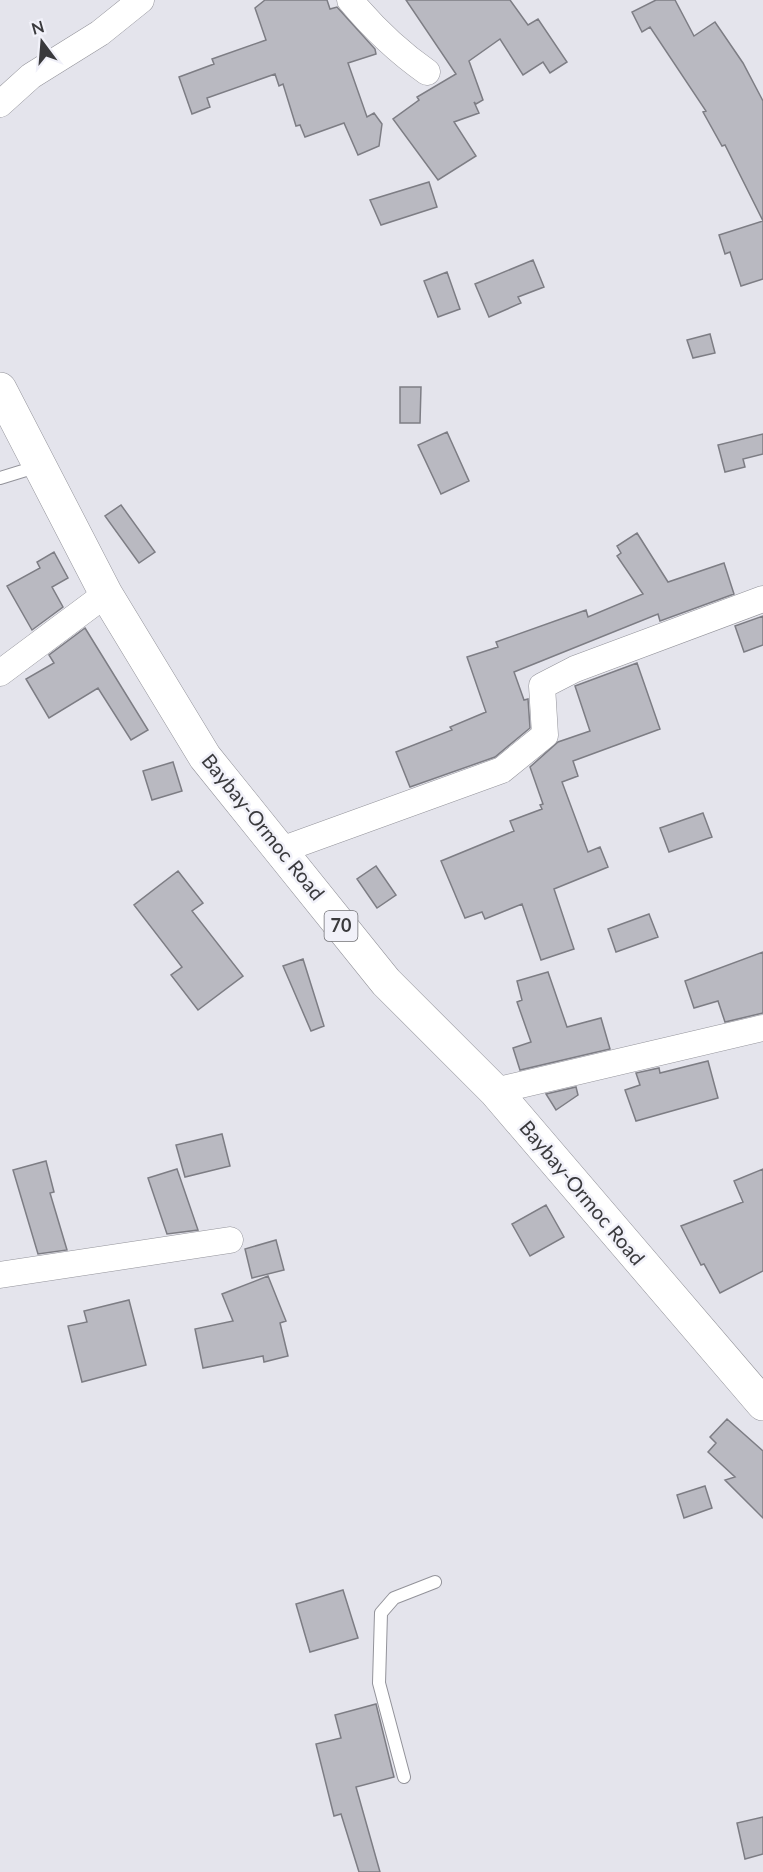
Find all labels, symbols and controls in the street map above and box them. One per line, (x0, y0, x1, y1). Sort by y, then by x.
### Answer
north arrow (12, 12, 72, 72)
text: N (29, 16, 46, 38)
street label: Baybay-Ormoc Road (197, 748, 330, 904)
road number: 70 (324, 911, 358, 941)
street label: Baybay-Ormoc Road (515, 1115, 650, 1270)

